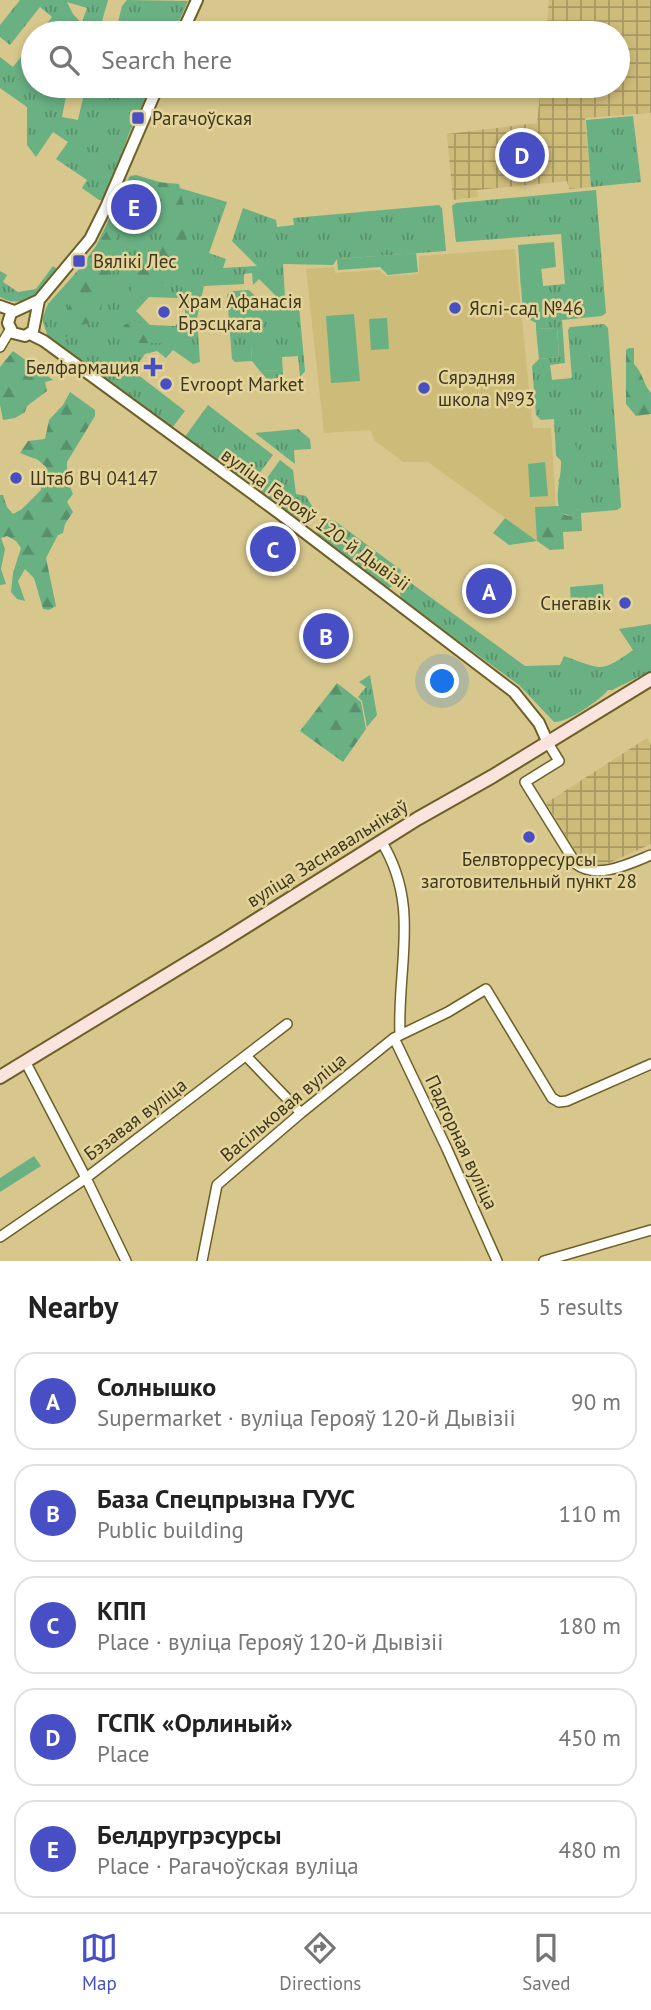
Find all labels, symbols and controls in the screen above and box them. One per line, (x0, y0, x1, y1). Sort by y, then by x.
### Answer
search box (21, 21, 630, 98)
icon: search (45, 41, 83, 79)
text: Search here (101, 43, 232, 76)
place label: Рагачоўская (152, 106, 252, 130)
marker: Рагачоўская (130, 110, 146, 126)
pin: D (499, 129, 545, 181)
pin: E (111, 181, 157, 233)
place label: Вялікі Лес (93, 249, 177, 273)
marker: Вялікі Лес (71, 253, 87, 269)
place label: Храм Афанасія Брэсцкага (178, 289, 302, 335)
place label: Яслі-сад №46 (469, 296, 583, 320)
marker: Яслі-сад №46 (447, 300, 463, 316)
marker: Храм Афанасія Брэсцкага (156, 304, 172, 320)
place label: Белфармация (26, 355, 139, 379)
marker: Белфармация (145, 359, 161, 375)
place label: Сярэдняя школа №93 (438, 365, 535, 411)
place label: Evroopt Market (180, 372, 304, 396)
marker: Evroopt Market (158, 376, 174, 392)
marker: Сярэдняя школа №93 (416, 380, 432, 396)
street label: вуліца Герояў 120-й Дывізіі (217, 442, 415, 596)
place label: Штаб ВЧ 04147 (30, 466, 158, 490)
marker: Штаб ВЧ 04147 (8, 470, 24, 486)
pin: C (250, 523, 296, 575)
pin: A (466, 565, 512, 617)
place label: Снегавік (540, 591, 611, 615)
marker: Снегавік (617, 595, 633, 611)
pin: B (303, 610, 349, 662)
your location (425, 664, 459, 698)
street label: вуліца Заснавальнікаў (242, 794, 412, 912)
marker: Белвторресурсы заготовительный пункт 28 (521, 829, 537, 845)
place label: Белвторресурсы заготовительный пункт 28 (421, 847, 637, 893)
street label: Васільковая вуліца (215, 1047, 351, 1167)
street label: Падгорная вуліца (420, 1071, 504, 1213)
street label: Бэзавая вуліца (79, 1073, 191, 1165)
text: Nearby (28, 1287, 118, 1326)
text: 5 results (539, 1292, 623, 1321)
text: Солнышко (97, 1370, 216, 1403)
text: A (46, 1387, 60, 1416)
text: 90 m (571, 1387, 621, 1416)
text: Supermarket · вуліца Герояў 120-й Дывізіі (97, 1403, 516, 1432)
text: База Спецпрызна ГУУС (97, 1482, 355, 1515)
text: B (46, 1499, 60, 1528)
text: 110 m (559, 1499, 621, 1528)
text: Public building (97, 1515, 244, 1544)
text: КПП (97, 1594, 146, 1627)
text: C (47, 1611, 59, 1640)
text: 180 m (559, 1611, 621, 1640)
text: Place · вуліца Герояў 120-й Дывізіі (97, 1627, 443, 1656)
text: ГСПК «Орлиный» (97, 1706, 293, 1739)
text: D (46, 1723, 60, 1752)
text: 450 m (559, 1723, 621, 1752)
text: Place (97, 1739, 150, 1768)
text: Белдругрэсурсы (97, 1818, 282, 1851)
text: E (47, 1835, 59, 1864)
text: 480 m (559, 1835, 621, 1864)
text: Place · Рагачоўская вуліца (97, 1851, 359, 1880)
tab: Map (80, 1929, 118, 1995)
tab: Directions (279, 1929, 361, 1995)
tab: Saved (522, 1929, 571, 1995)

